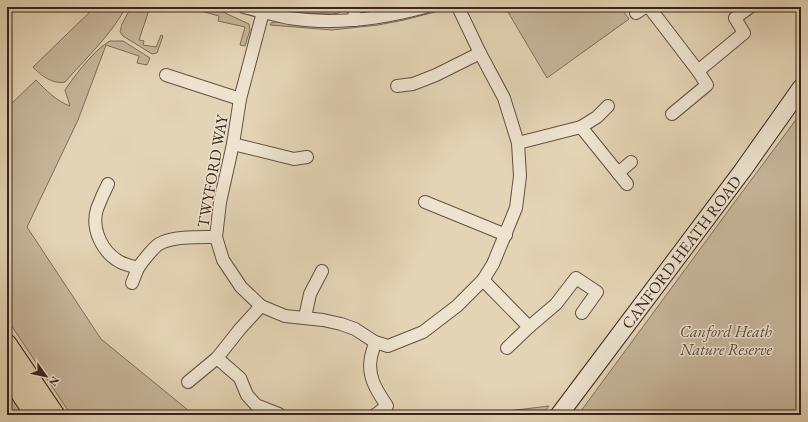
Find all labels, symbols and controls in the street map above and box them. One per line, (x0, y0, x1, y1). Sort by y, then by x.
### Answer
street label: TWYFORD WAY (192, 112, 233, 229)
street label: CANFORD HEATH ROAD (617, 171, 746, 333)
park label: Canford Heath Nature Reserve (679, 321, 772, 360)
north arrow (26, 356, 66, 396)
text: N (46, 374, 63, 389)

